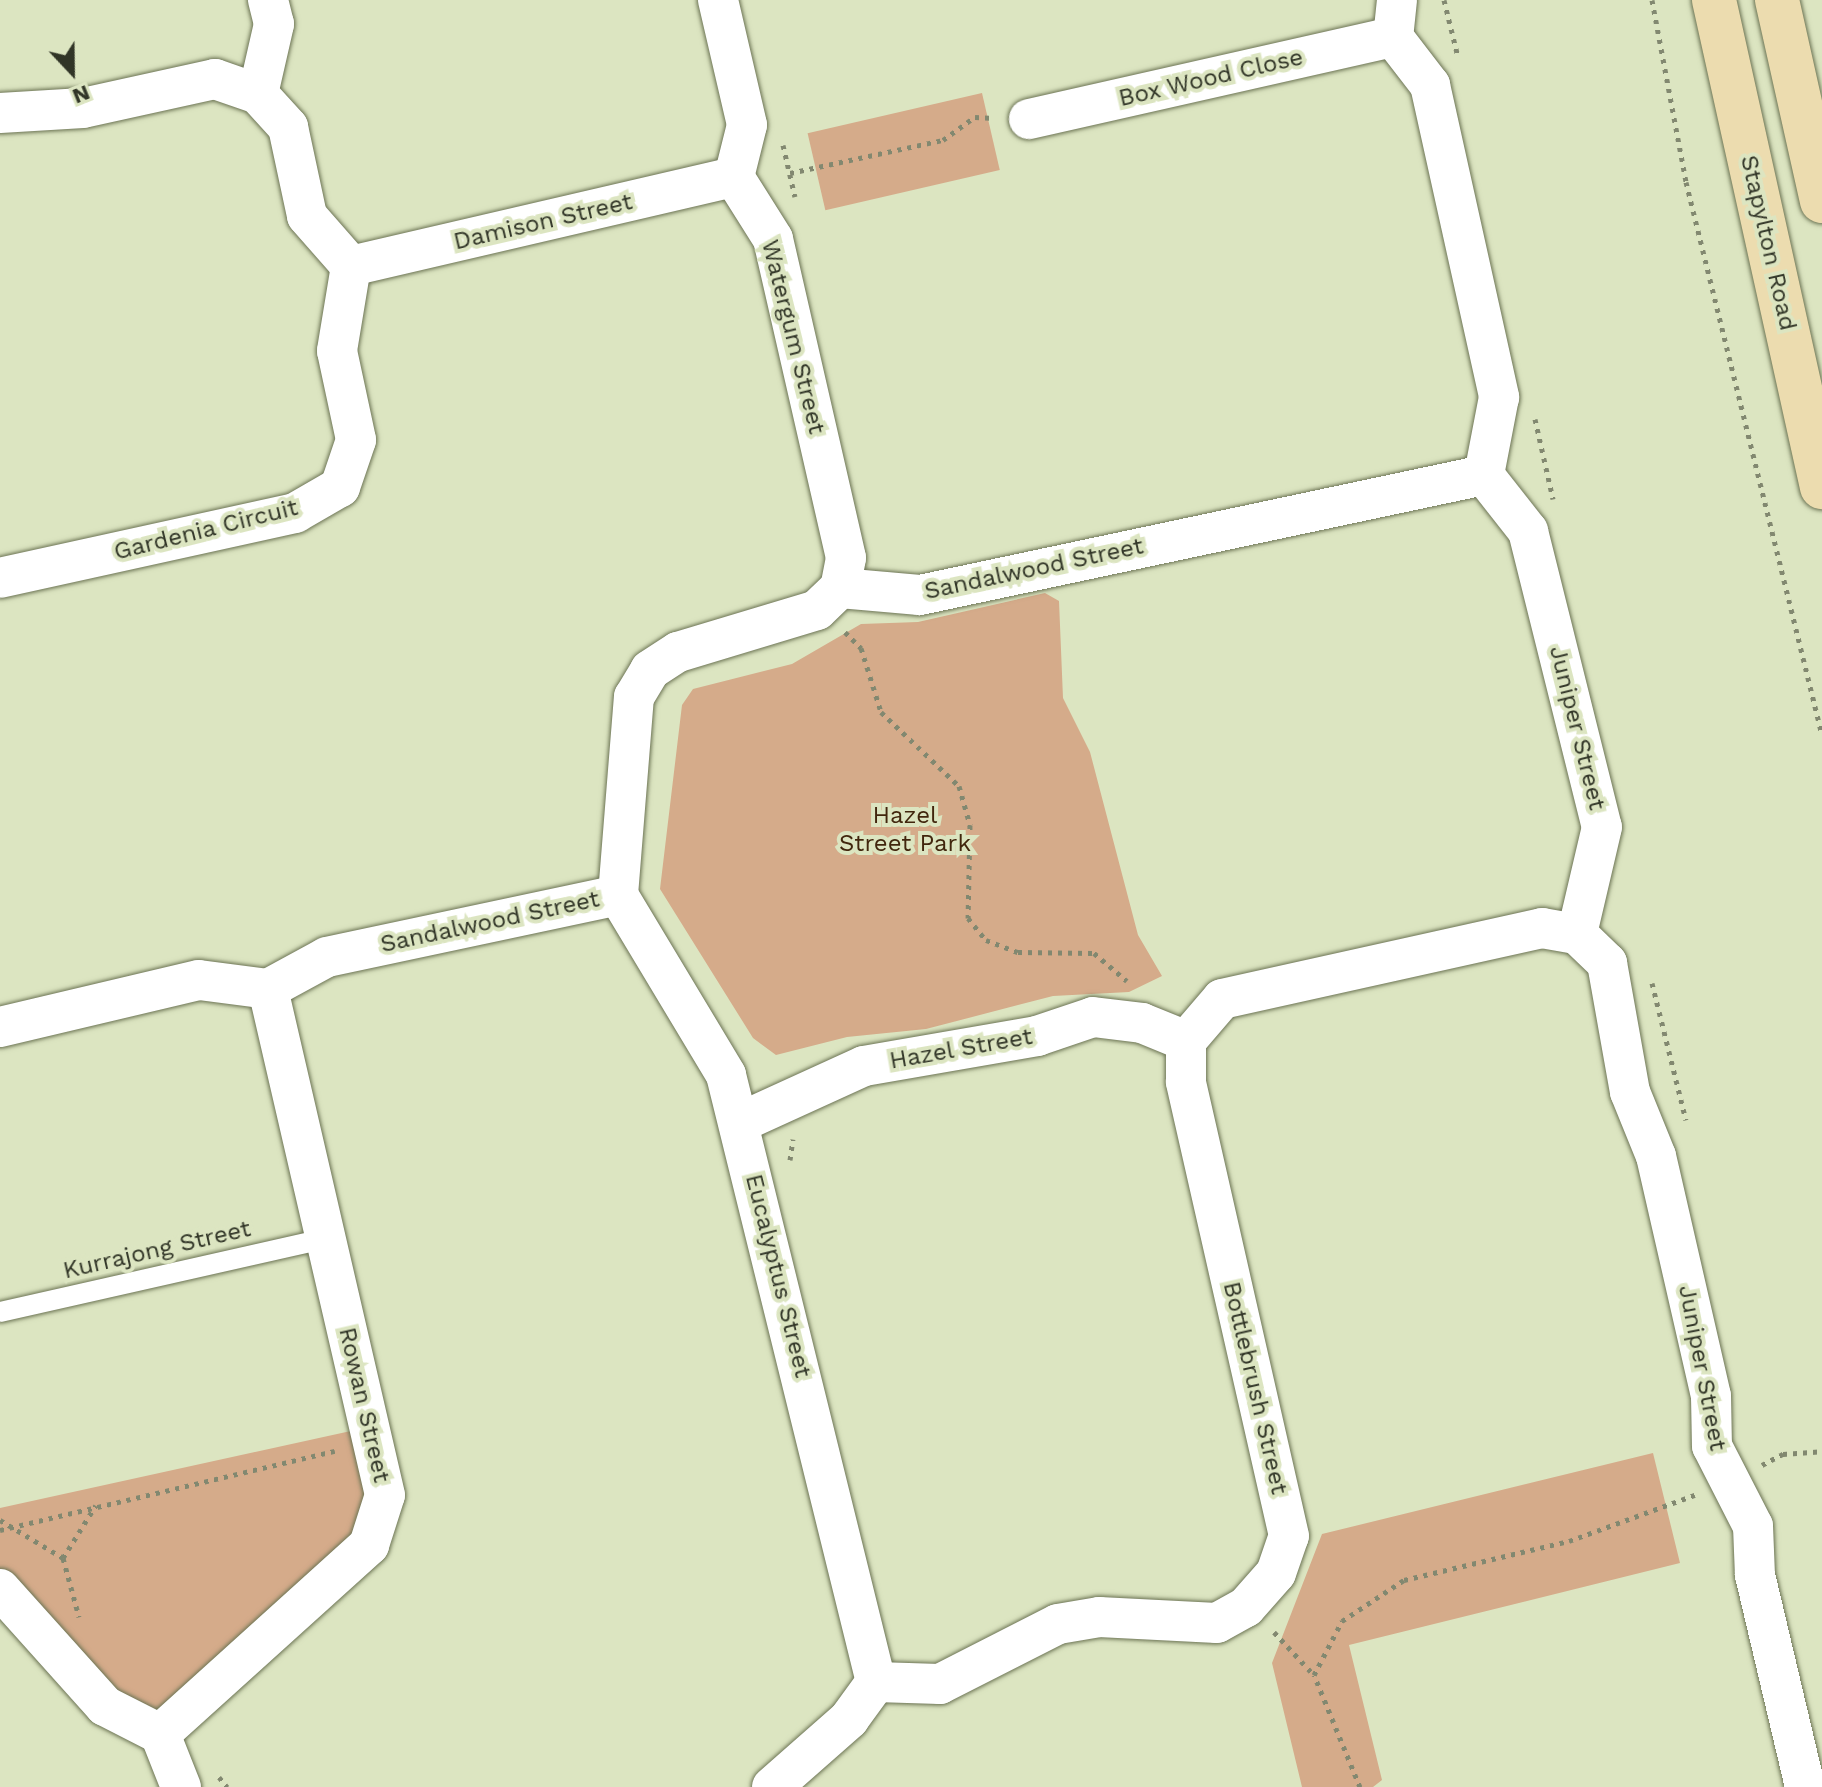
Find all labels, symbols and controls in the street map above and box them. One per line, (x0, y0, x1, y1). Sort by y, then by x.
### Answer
north arrow (32, 32, 112, 112)
street label: Box Wood Close (1115, 43, 1307, 113)
text: N (69, 80, 93, 109)
street label: Stapylton Road (1734, 153, 1802, 333)
street label: Damison Street (451, 187, 635, 257)
street label: Watergum Street (755, 237, 831, 437)
street label: Gardenia Circuit (111, 493, 301, 567)
street label: Sandalwood Street (922, 532, 1146, 606)
street label: Juniper Street (1543, 643, 1611, 813)
park label: Hazel Street Park (839, 802, 971, 858)
street label: Sandalwood Street (378, 885, 602, 959)
street label: Hazel Street (887, 1022, 1035, 1076)
street label: Eucalyptus Street (739, 1171, 817, 1381)
street label: Kurrajong Street (60, 1214, 254, 1286)
street label: Bottlebrush Street (1217, 1279, 1293, 1497)
street label: Juniper Street (1672, 1283, 1732, 1453)
street label: Rowan Street (332, 1325, 396, 1485)

